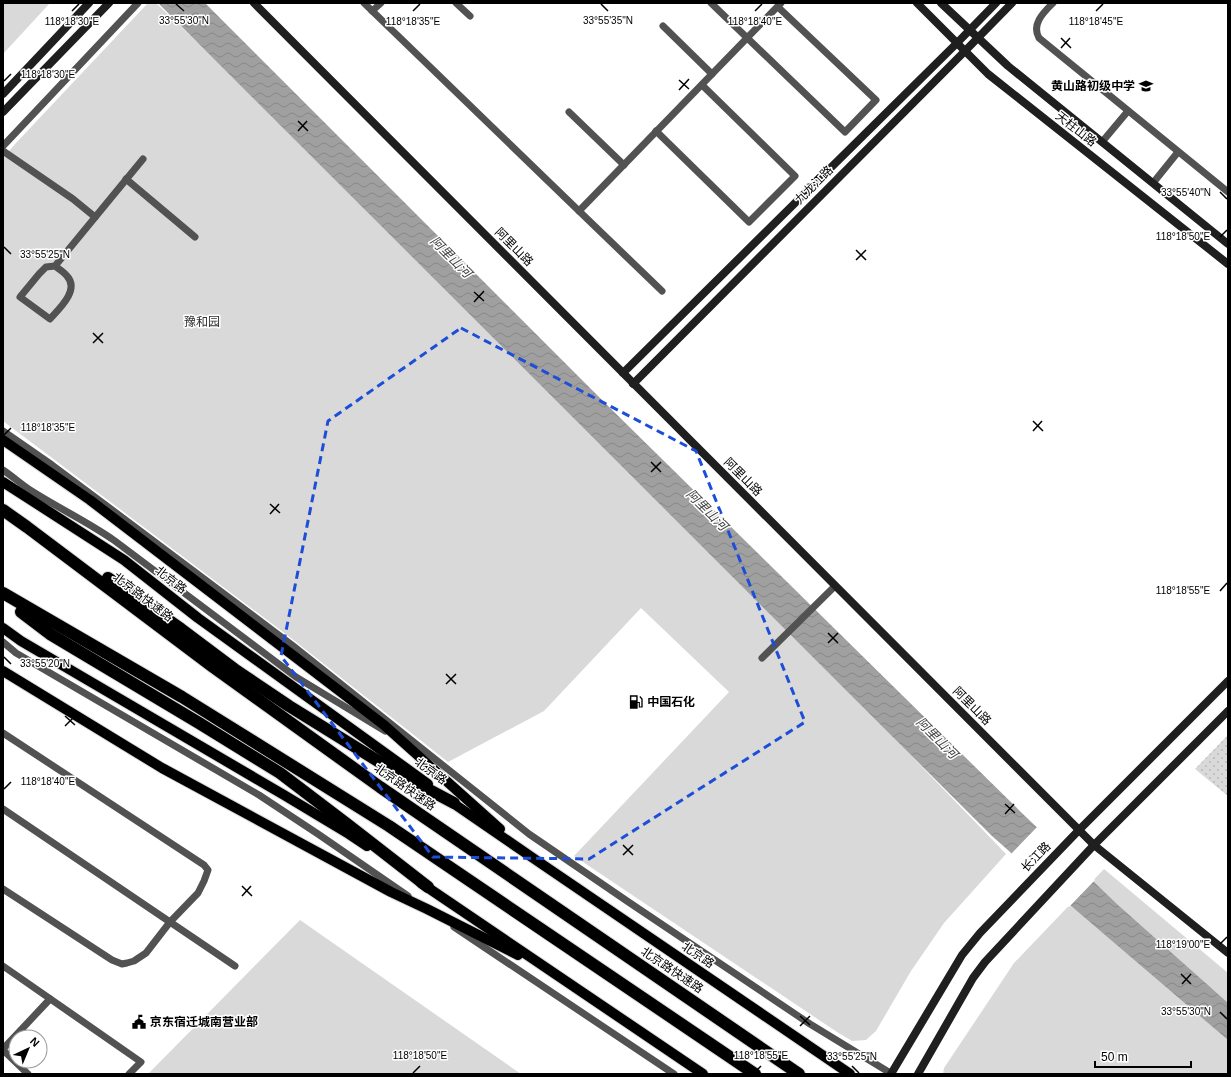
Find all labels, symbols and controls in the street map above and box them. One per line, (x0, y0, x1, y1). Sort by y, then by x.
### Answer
text: 33°55'30"N (159, 15, 209, 26)
text: 33°55'35"N (583, 15, 633, 26)
text: 118°18'30"E (45, 16, 99, 27)
text: 118°18'35"E (386, 16, 440, 27)
text: 118°18'40"E (728, 16, 782, 27)
text: 118°18'45"E (1069, 16, 1123, 27)
text: 118°18'30"E (21, 69, 75, 80)
school or university icon: 黄山路初级中学 (1138, 78, 1154, 94)
place label: 黄山路初级中学 (1051, 79, 1135, 93)
street label: 天柱山路 (1053, 109, 1099, 149)
street label: 九龙江路 (792, 163, 836, 207)
text: 33°55'40"N (1161, 187, 1211, 198)
street label: 阿里山路 (492, 225, 536, 269)
text: 118°18'50"E (1156, 231, 1210, 242)
water label: 阿里山河 (427, 233, 477, 283)
text: 33°55'25"N (20, 249, 70, 260)
park label: 豫和园 (184, 315, 220, 329)
text: 118°18'35"E (21, 422, 75, 433)
street label: 阿里山路 (721, 455, 765, 499)
water label: 阿里山河 (683, 486, 733, 536)
street label: 北京路 (153, 563, 189, 597)
street label: 北京路快速路 (110, 570, 176, 624)
text: 118°18'55"E (1156, 585, 1210, 596)
text: 33°55'20"N (20, 658, 70, 669)
street label: 阿里山路 (950, 684, 994, 728)
fuel station icon: 中国石化 (628, 694, 644, 710)
place label: 中国石化 (647, 695, 695, 709)
water label: 阿里山河 (913, 714, 963, 764)
street label: 北京路 (412, 755, 450, 787)
street label: 北京路快速路 (371, 761, 439, 813)
text: 118°18'40"E (21, 776, 75, 787)
street label: 长江路 (1018, 839, 1054, 875)
street label: 北京路 (679, 939, 717, 971)
text: 118°19'00"E (1156, 939, 1210, 950)
street label: 北京路快速路 (638, 944, 706, 996)
text: 33°55'30"N (1161, 1006, 1211, 1017)
public building icon: 京东宿迁城南营业部 (131, 1014, 147, 1030)
place label: 京东宿迁城南营业部 (150, 1015, 258, 1029)
north arrow (8, 1029, 48, 1069)
text: N (28, 1035, 42, 1049)
scale bar (1095, 1043, 1191, 1069)
text: 118°18'50"E (393, 1050, 447, 1061)
text: 118°18'55"E (734, 1050, 788, 1061)
text: 50 m (1101, 1050, 1128, 1064)
text: 33°55'25"N (827, 1051, 877, 1062)

